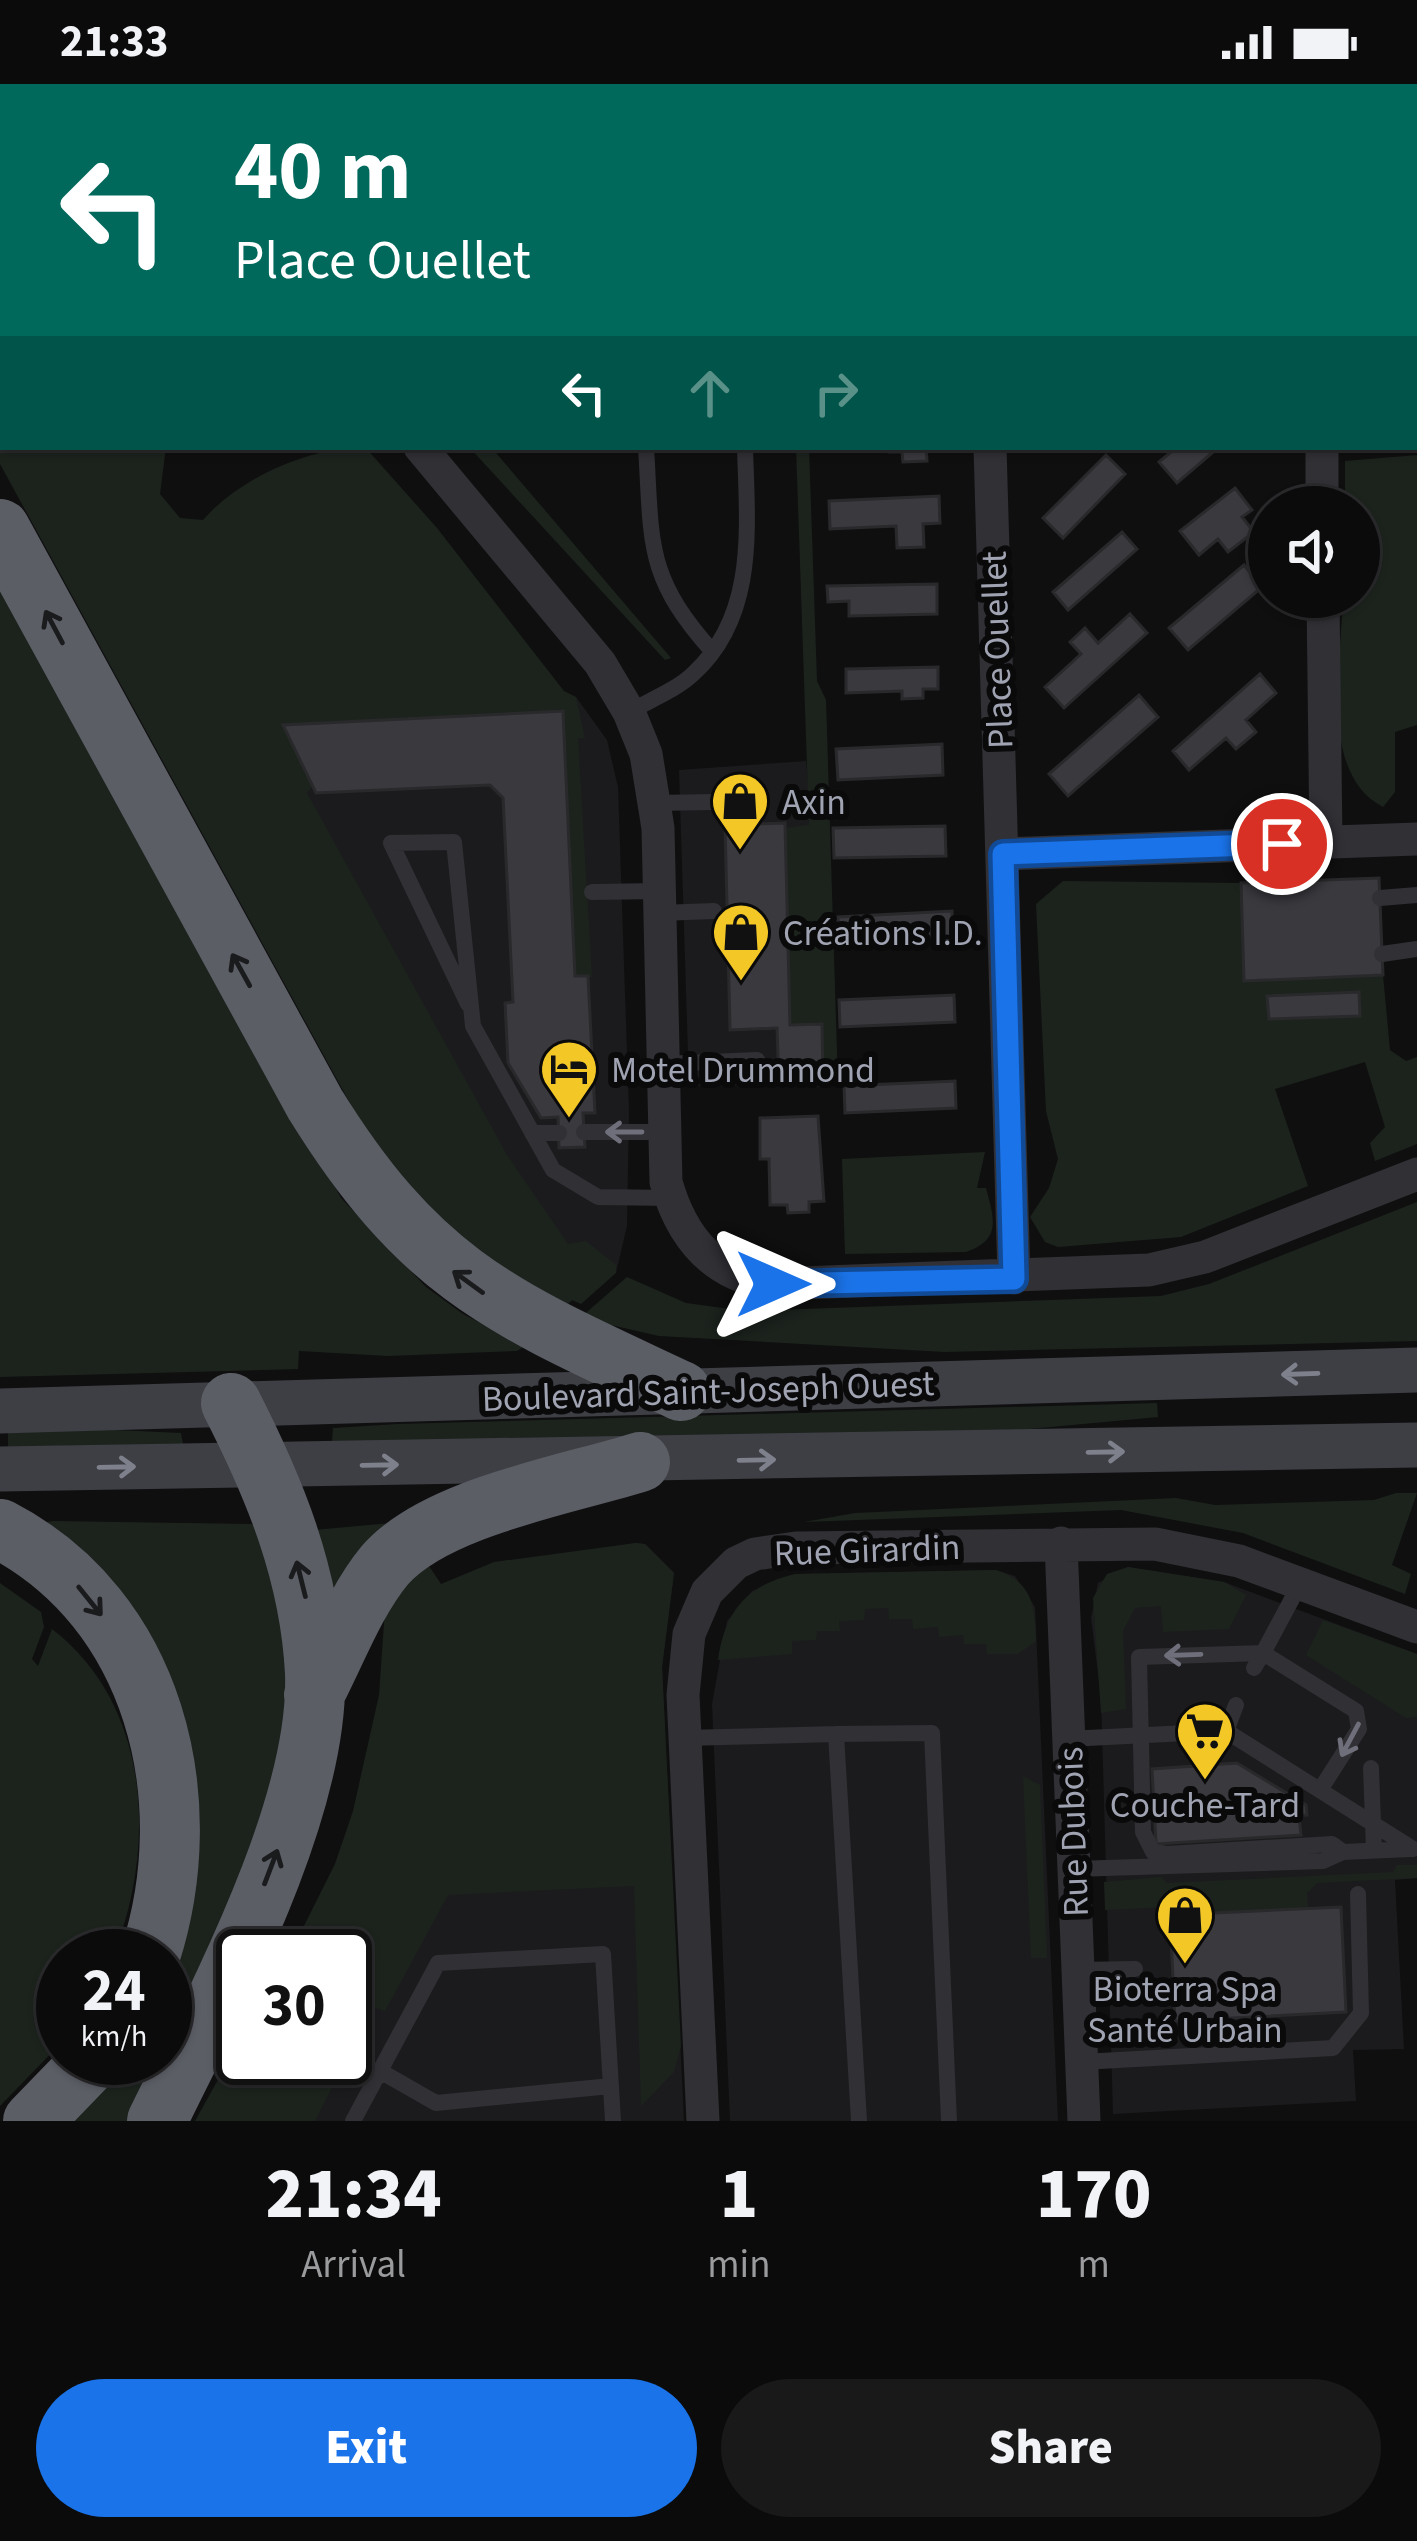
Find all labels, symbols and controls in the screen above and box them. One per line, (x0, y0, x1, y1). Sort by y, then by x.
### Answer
text: 21:33 (60, 10, 169, 74)
text: 40 m (234, 112, 412, 232)
icon: left (36, 132, 192, 288)
text: Place Ouellet (234, 223, 531, 300)
icon: left (551, 360, 617, 426)
icon: ahead (677, 360, 743, 426)
icon: right (803, 360, 869, 426)
map controls (1248, 486, 1380, 618)
button: sound (1248, 486, 1380, 618)
street label: Place Ouellet (969, 550, 1026, 750)
one-way arrow (42, 611, 65, 646)
shop icon: Axin (709, 770, 771, 852)
place label: Axin (782, 777, 846, 828)
pin (1231, 793, 1333, 895)
icon: arrive (1249, 811, 1315, 877)
shop icon: Créations I.D. (710, 901, 772, 983)
place label: Créations I.D. (783, 908, 983, 959)
one-way arrow (228, 953, 252, 988)
hotel icon: Motel Drummond (538, 1038, 600, 1120)
place label: Motel Drummond (611, 1045, 875, 1096)
one-way arrow (605, 1121, 644, 1143)
position arrow (710, 1221, 836, 1347)
one-way arrow (452, 1270, 485, 1295)
street label: Boulevard Saint-Joseph Ouest (481, 1358, 935, 1425)
one-way arrow (1281, 1362, 1320, 1385)
one-way arrow (1086, 1441, 1125, 1464)
one-way arrow (737, 1448, 776, 1471)
one-way arrow (360, 1454, 399, 1476)
one-way arrow (97, 1456, 136, 1479)
street label: Rue Girardin (773, 1522, 961, 1579)
one-way arrow (289, 1560, 311, 1598)
one-way arrow (77, 1585, 103, 1617)
one-way arrow (1164, 1644, 1203, 1667)
supermarket icon: Couche-Tard (1174, 1700, 1236, 1782)
one-way arrow (1338, 1722, 1361, 1757)
street label: Rue Dubois (1045, 1746, 1102, 1918)
place label: Couche-Tard (1110, 1780, 1300, 1831)
one-way arrow (262, 1849, 284, 1886)
shop icon: Bioterra Spa Santé Urbain (1154, 1884, 1216, 1966)
speed limit sign: 30 (216, 1929, 372, 2085)
text: 24 (82, 1949, 146, 2034)
place label: Bioterra Spa Santé Urbain (1087, 1964, 1283, 2056)
text: km/h (81, 2015, 147, 2058)
text: 21:34 (266, 2143, 442, 2246)
text: 1 (720, 2143, 758, 2246)
text: 170 (1036, 2143, 1151, 2246)
text: Arrival (301, 2237, 406, 2293)
text: min (707, 2237, 771, 2293)
text: m (1078, 2237, 1110, 2293)
button: Exit (36, 2379, 697, 2517)
button: Share (721, 2379, 1381, 2517)

